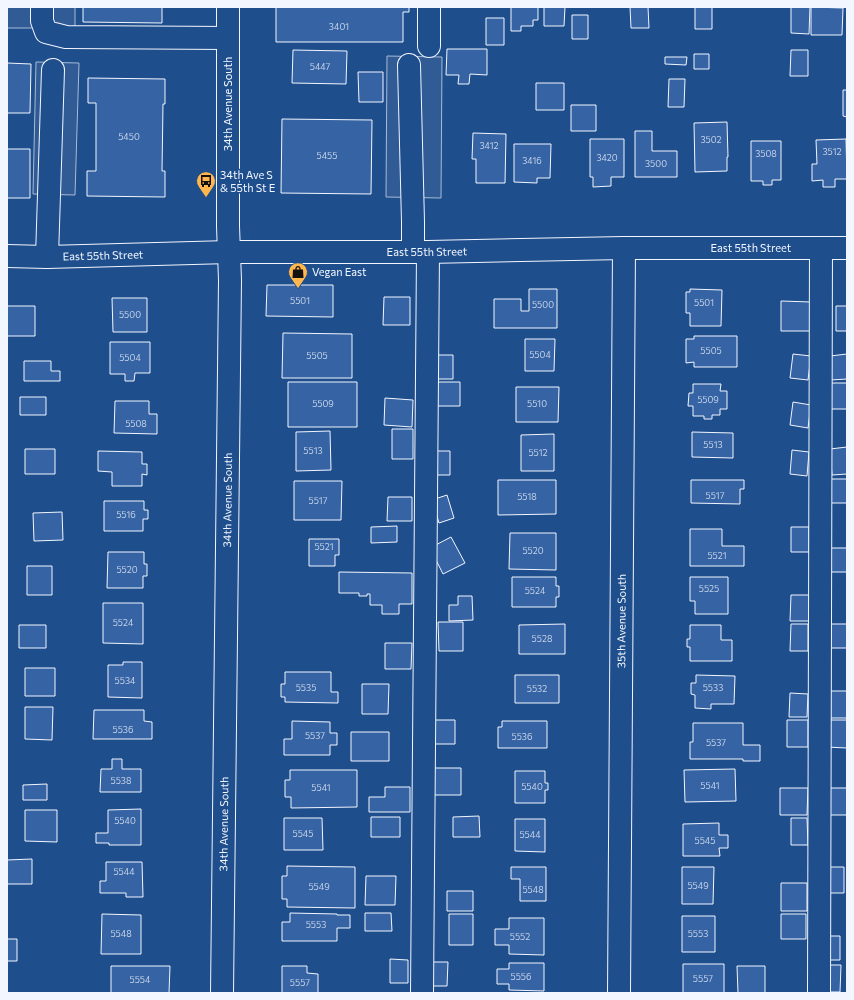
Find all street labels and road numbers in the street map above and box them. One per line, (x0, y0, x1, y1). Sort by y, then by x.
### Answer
street label: 34th Avenue South (221, 57, 234, 151)
street label: East 55th Street (711, 241, 792, 254)
street label: East 55th Street (387, 244, 468, 258)
street label: East 55th Street (62, 247, 144, 263)
street label: 34th Avenue South (220, 453, 234, 547)
street label: 35th Avenue South (614, 574, 628, 668)
street label: 34th Avenue South (216, 777, 230, 871)

